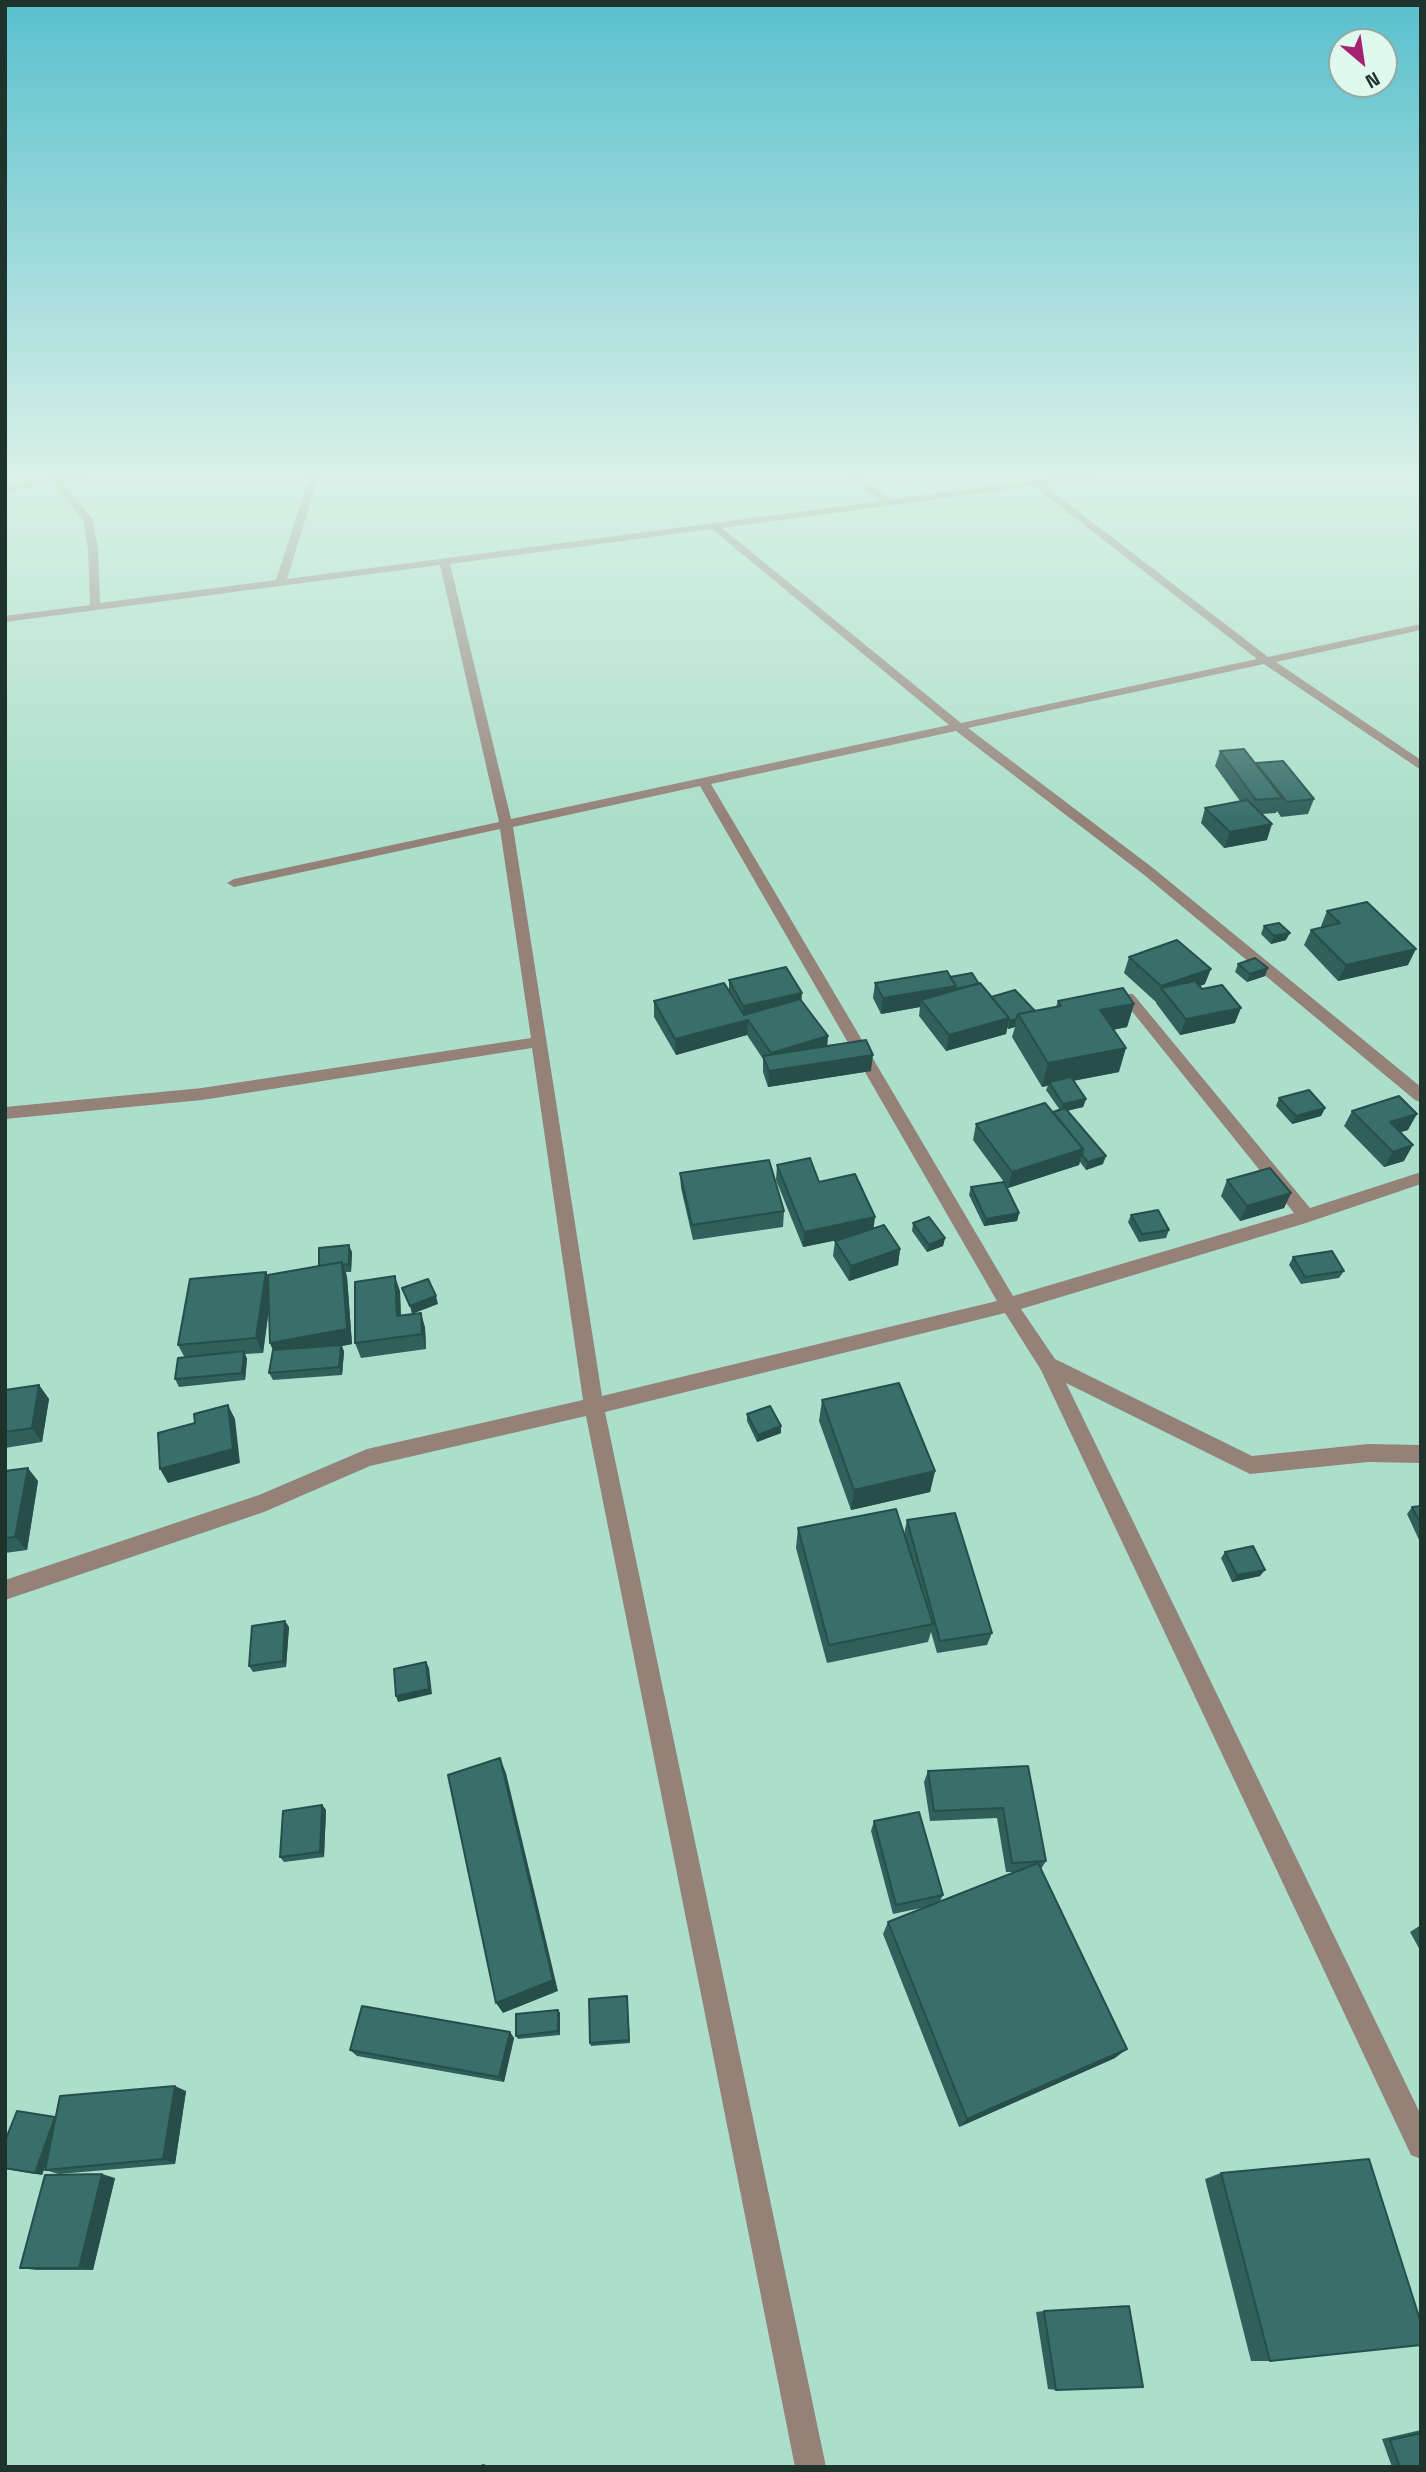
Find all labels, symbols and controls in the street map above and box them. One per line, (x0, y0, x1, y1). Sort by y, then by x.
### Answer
north arrow (1328, 28, 1398, 98)
text: N (1361, 66, 1384, 94)

